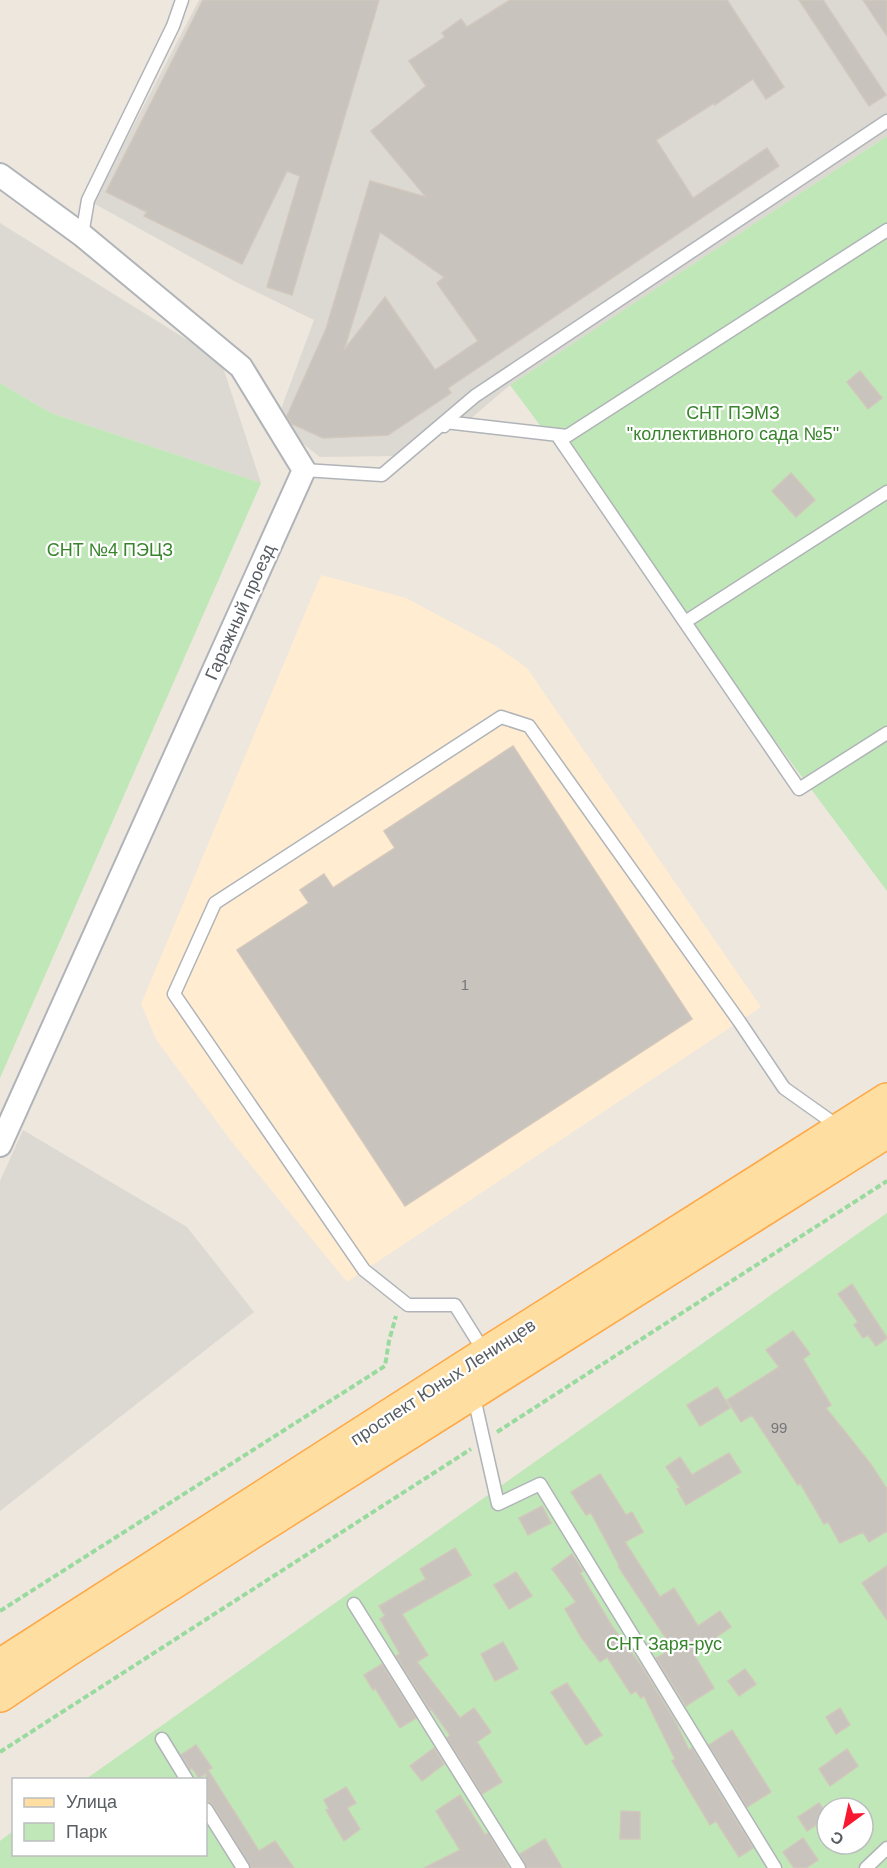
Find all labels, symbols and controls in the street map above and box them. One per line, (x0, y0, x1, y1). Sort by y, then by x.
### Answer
park label: СНТ ПЭМЗ "коллективного сада №5" (627, 403, 839, 444)
park label: СНТ №4 ПЭЦЗ (47, 540, 173, 560)
street label: Гаражный проезд (201, 541, 279, 683)
house number: 1 (461, 976, 469, 993)
street label: проспект Юных Ленинцев (347, 1315, 539, 1449)
house number: 99 (771, 1419, 787, 1436)
park label: СНТ Заря-рус (606, 1634, 722, 1654)
legend (12, 1778, 207, 1856)
text: Улица (66, 1792, 118, 1812)
north arrow (815, 1796, 875, 1856)
text: Парк (66, 1822, 107, 1842)
text: С (827, 1828, 847, 1848)

